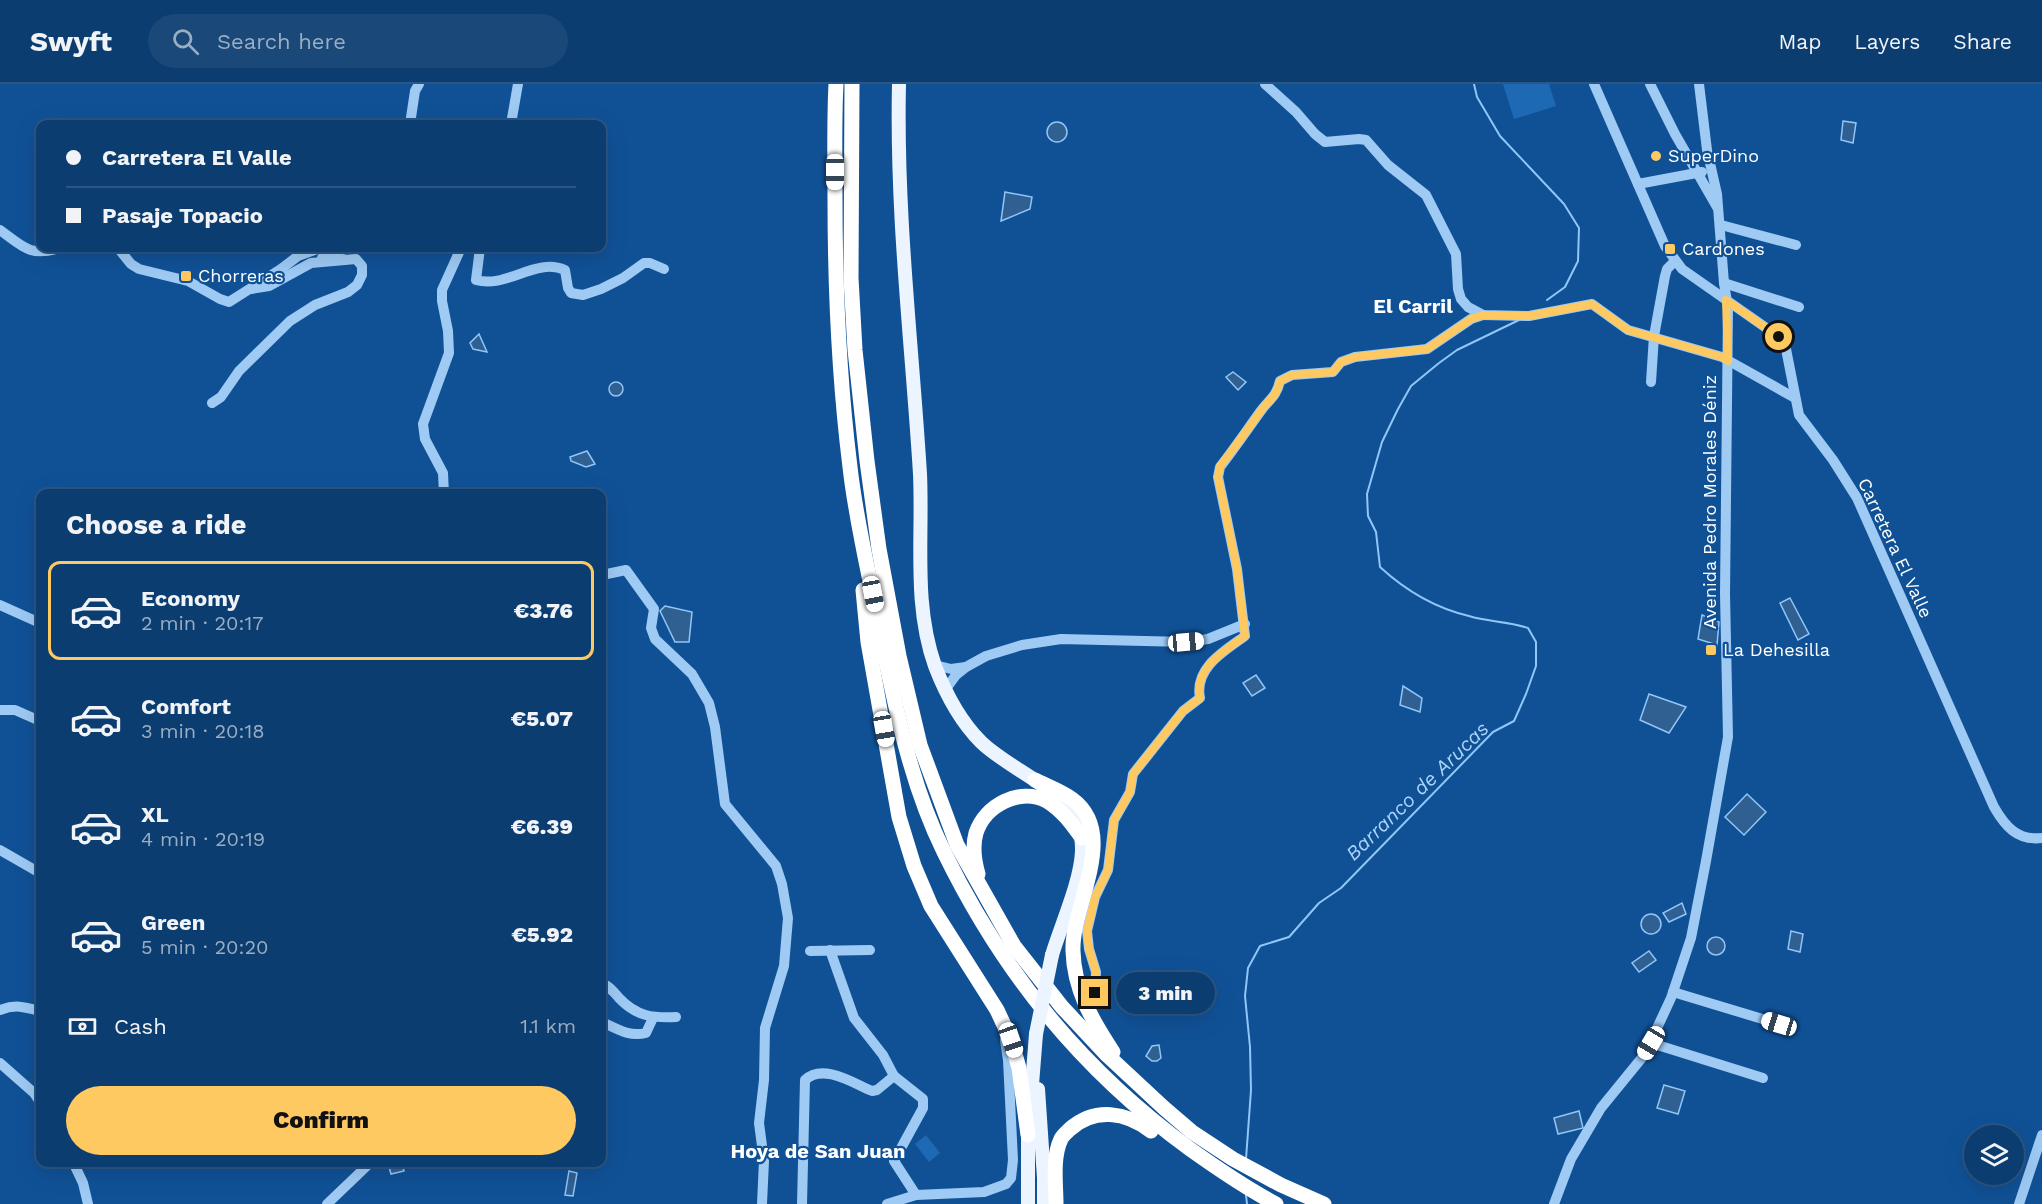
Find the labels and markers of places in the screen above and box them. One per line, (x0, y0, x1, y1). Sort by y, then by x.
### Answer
place label: SuperDino (1668, 145, 1759, 166)
marker: SuperDino (1649, 149, 1663, 163)
place label: Cardones (1682, 238, 1765, 259)
marker: Cardones (1663, 242, 1677, 256)
place label: Chorreras (198, 265, 284, 286)
marker: Chorreras (179, 269, 193, 283)
place label: La Dehesilla (1723, 639, 1830, 660)
marker: La Dehesilla (1704, 643, 1718, 657)

